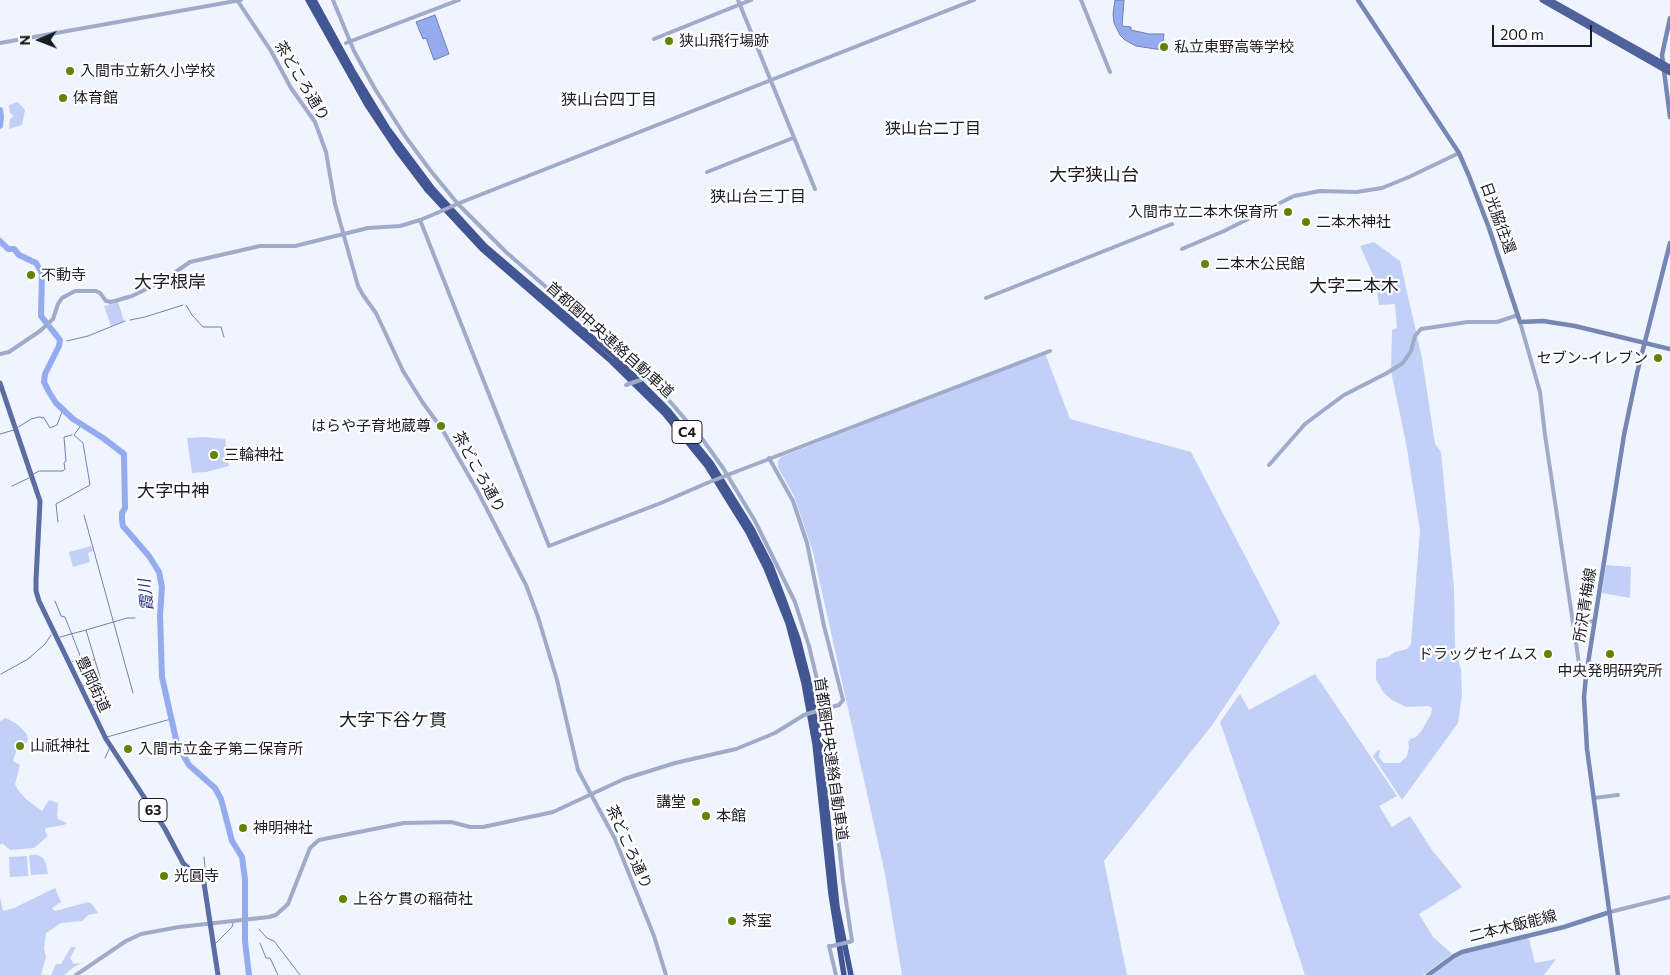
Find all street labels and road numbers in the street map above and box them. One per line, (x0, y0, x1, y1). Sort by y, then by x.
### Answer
street label: 茶どころ通り (271, 38, 333, 124)
street label: 日光脇往還 (1477, 180, 1519, 256)
street label: 首都圏中央連絡自動車道 (543, 278, 677, 402)
road number: C4 (672, 421, 702, 444)
street label: 茶どころ通り (449, 428, 509, 516)
street label: 所沢青梅線 (1570, 567, 1600, 643)
street label: 豊岡街道 (72, 653, 114, 715)
street label: 首都圏中央連絡自動車道 (811, 676, 851, 842)
road number: 63 (139, 798, 167, 822)
street label: 茶どころ通り (602, 802, 656, 892)
street label: 二本木飯能線 (1467, 906, 1559, 946)

